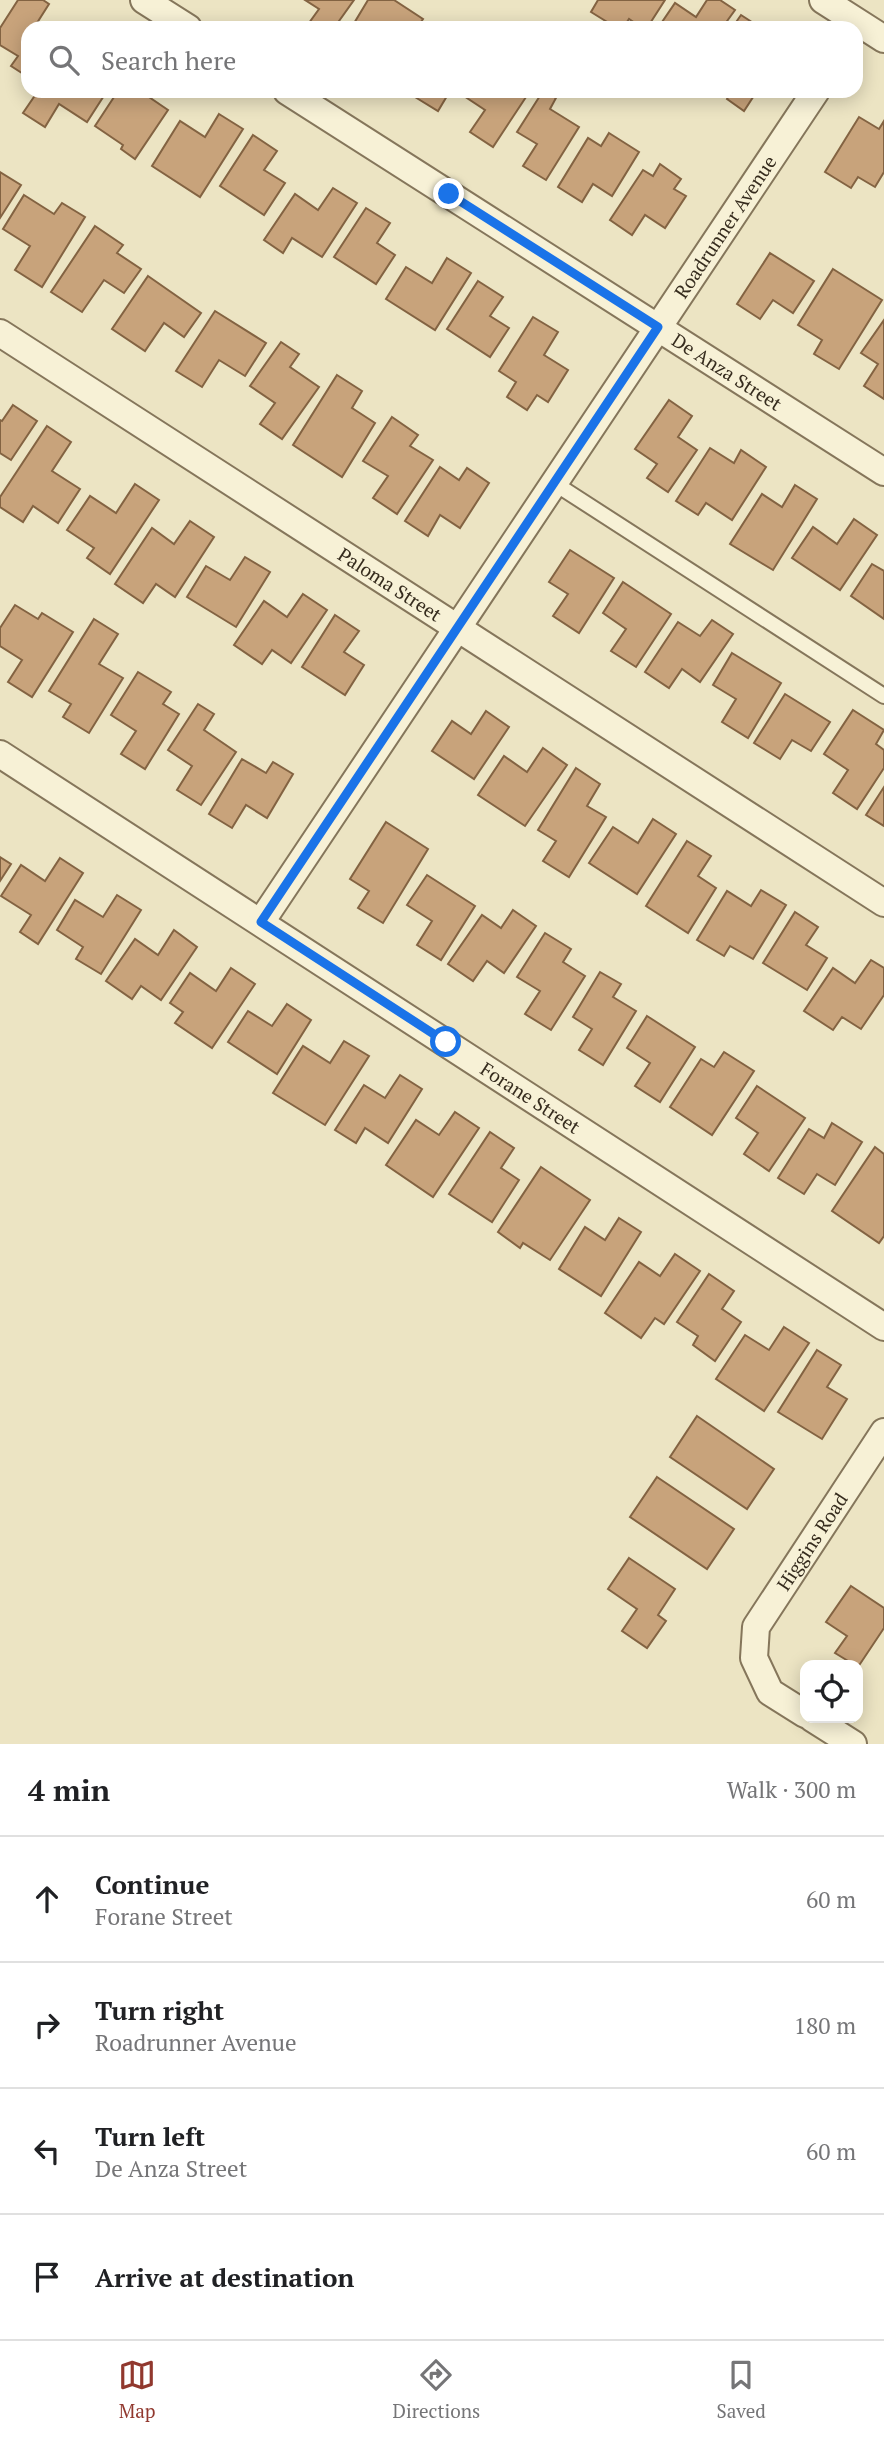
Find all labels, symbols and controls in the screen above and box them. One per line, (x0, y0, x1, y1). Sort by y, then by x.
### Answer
search box (21, 21, 863, 98)
icon: search (45, 41, 83, 79)
text: Search here (101, 43, 236, 77)
street label: Roadrunner Avenue (668, 150, 782, 303)
route end (433, 178, 464, 209)
street label: De Anza Street (668, 327, 787, 416)
street label: Paloma Street (334, 541, 447, 627)
route start (430, 1026, 461, 1057)
street label: Forane Street (476, 1056, 585, 1139)
street label: Higgins Road (770, 1487, 853, 1595)
map controls (800, 1660, 863, 1723)
button: locate (800, 1660, 863, 1723)
text: 4 min (28, 1770, 110, 1810)
text: Walk · 300 m (727, 1774, 856, 1805)
text: Continue (95, 1867, 209, 1901)
icon: ahead (28, 1880, 66, 1918)
text: 60 m (806, 1884, 856, 1915)
text: Forane Street (95, 1901, 233, 1932)
text: Turn right (95, 1993, 224, 2027)
icon: right (28, 2006, 66, 2044)
text: 180 m (794, 2010, 856, 2041)
text: Roadrunner Avenue (95, 2027, 297, 2058)
text: Turn left (95, 2119, 205, 2153)
icon: left (28, 2132, 66, 2170)
text: 60 m (806, 2136, 856, 2167)
text: De Anza Street (95, 2153, 247, 2184)
icon: arrive (28, 2258, 66, 2296)
text: Arrive at destination (95, 2260, 354, 2294)
tab: Map (118, 2356, 156, 2423)
tab: Directions (393, 2356, 480, 2423)
tab: Saved (717, 2356, 766, 2423)

